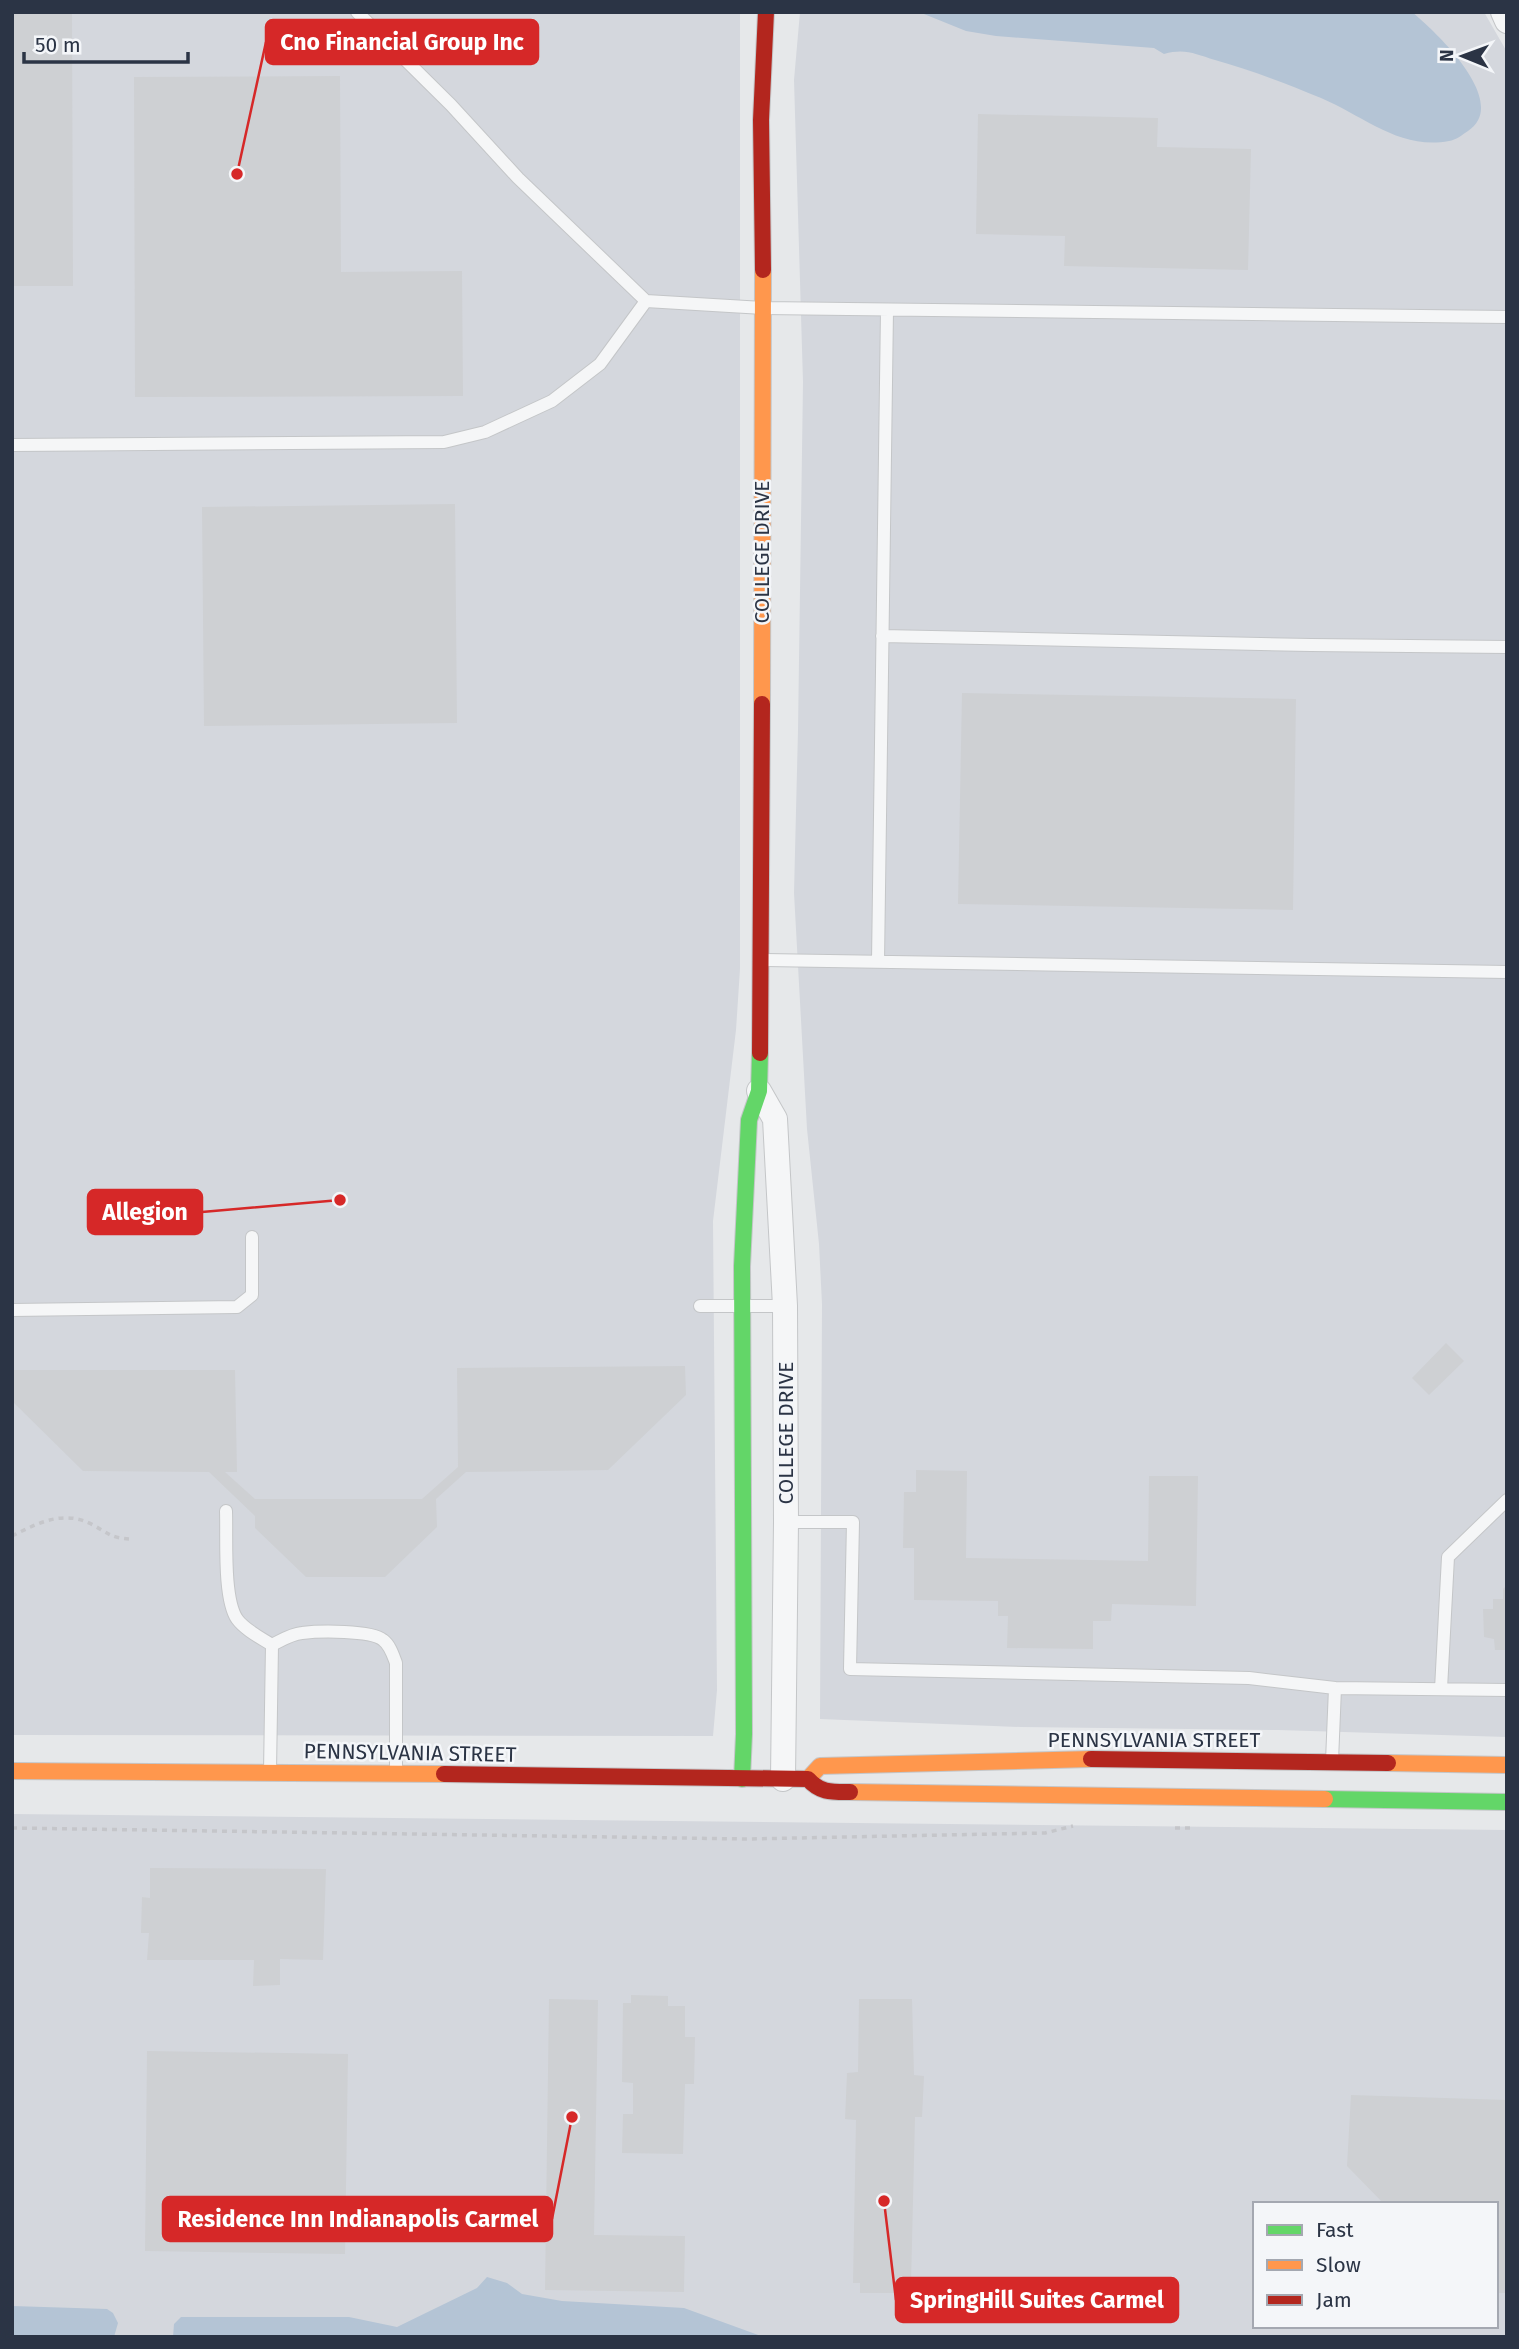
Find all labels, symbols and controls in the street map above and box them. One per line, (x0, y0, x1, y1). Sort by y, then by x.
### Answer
callout: Cno Financial Group Inc (266, 20, 538, 64)
scale bar (24, 21, 189, 65)
north arrow (1428, 21, 1498, 91)
text: Cno Financial Group Inc (280, 28, 524, 56)
text: 50 m (35, 32, 81, 58)
text: N (1435, 49, 1458, 62)
street label: COLLEGE DRIVE (749, 480, 775, 624)
callout: Allegion (88, 1190, 202, 1234)
text: Allegion (101, 1198, 188, 1226)
street label: COLLEGE DRIVE (773, 1361, 799, 1505)
street label: PENNSYLVANIA STREET (1048, 1727, 1261, 1753)
street label: PENNSYLVANIA STREET (303, 1738, 517, 1768)
callout: Residence Inn Indianapolis Carmel (163, 2197, 552, 2241)
legend (1253, 2202, 1498, 2328)
text: Residence Inn Indianapolis Carmel (178, 2205, 539, 2233)
text: Fast (1316, 2217, 1354, 2243)
text: Slow (1316, 2252, 1361, 2278)
callout: SpringHill Suites Carmel (896, 2278, 1178, 2322)
text: SpringHill Suites Carmel (910, 2286, 1164, 2314)
text: Jam (1316, 2287, 1352, 2313)

